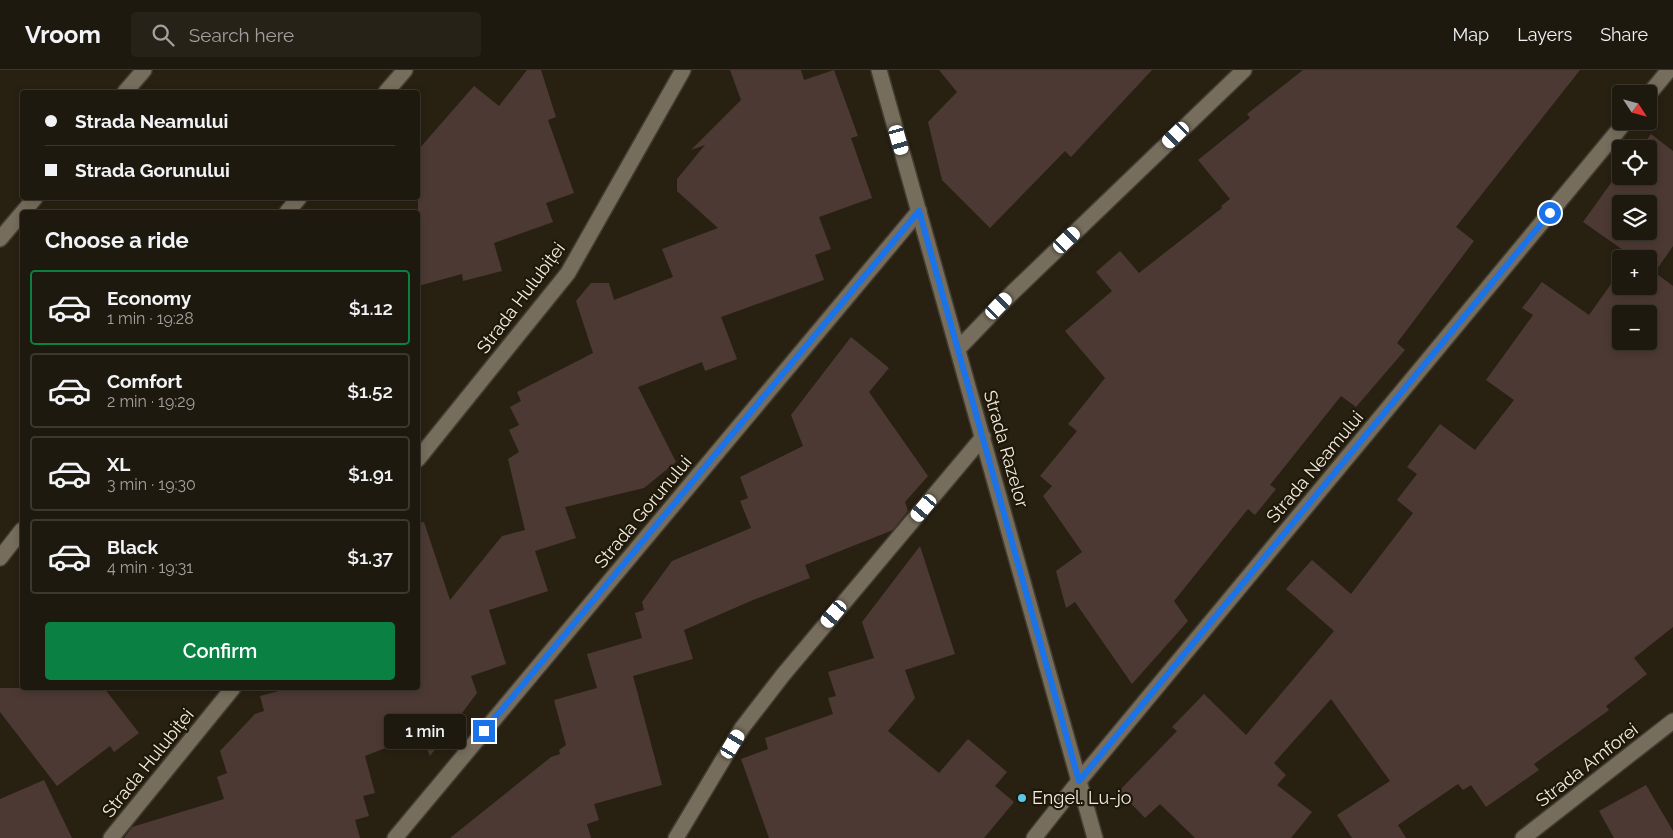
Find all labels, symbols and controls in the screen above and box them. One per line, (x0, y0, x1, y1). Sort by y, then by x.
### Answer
search box (131, 12, 481, 57)
text: Vroom (25, 20, 101, 49)
icon: search (149, 21, 177, 49)
text: Search here (189, 24, 294, 46)
text: Map (1453, 24, 1489, 45)
text: Layers (1517, 24, 1572, 45)
text: Share (1600, 24, 1648, 45)
north arrow (1612, 85, 1658, 130)
map controls (1612, 85, 1657, 350)
text: Strada Neamului (75, 110, 228, 132)
car (1160, 119, 1192, 151)
car (887, 124, 910, 156)
button: locate (1612, 140, 1657, 185)
text: Strada Gorunului (75, 159, 230, 181)
button: layers (1612, 195, 1657, 240)
route start (1539, 202, 1561, 224)
car (1051, 224, 1083, 256)
text: Choose a ride (45, 227, 189, 253)
street label: Strada Hulubiței (472, 238, 569, 357)
button: + (1612, 250, 1657, 295)
icon: car (47, 285, 92, 330)
text: Economy (107, 287, 191, 309)
car (983, 290, 1014, 322)
text: $1.12 (349, 297, 393, 319)
button: − (1612, 305, 1657, 350)
text: 1 min · 19:28 (107, 309, 194, 328)
icon: car (47, 368, 92, 413)
text: Comfort (107, 370, 182, 392)
text: $1.52 (347, 380, 393, 402)
street label: Strada Razelor (980, 388, 1033, 511)
text: 2 min · 19:29 (107, 392, 195, 411)
street label: Strada Neamului (1262, 407, 1367, 527)
icon: car (47, 451, 92, 496)
street label: Strada Gorunului (590, 451, 696, 572)
text: XL (107, 453, 130, 475)
text: $1.91 (348, 463, 393, 485)
text: 3 min · 19:30 (107, 475, 196, 494)
car (908, 492, 939, 524)
icon: car (47, 534, 92, 579)
text: Black (107, 536, 158, 558)
text: $1.37 (347, 546, 393, 568)
text: 4 min · 19:31 (107, 558, 193, 577)
car (818, 598, 849, 630)
button: Confirm (45, 622, 395, 680)
street label: Strada Hulubiței (97, 704, 198, 821)
callout: 1 min (384, 714, 466, 748)
street label: Strada Amforei (1532, 718, 1642, 811)
route end (473, 720, 495, 742)
text: 1 min (405, 722, 445, 741)
car (718, 727, 747, 761)
place label: Engel. Lu-jo (1032, 787, 1132, 808)
marker: Engel. Lu-jo (1016, 792, 1028, 804)

